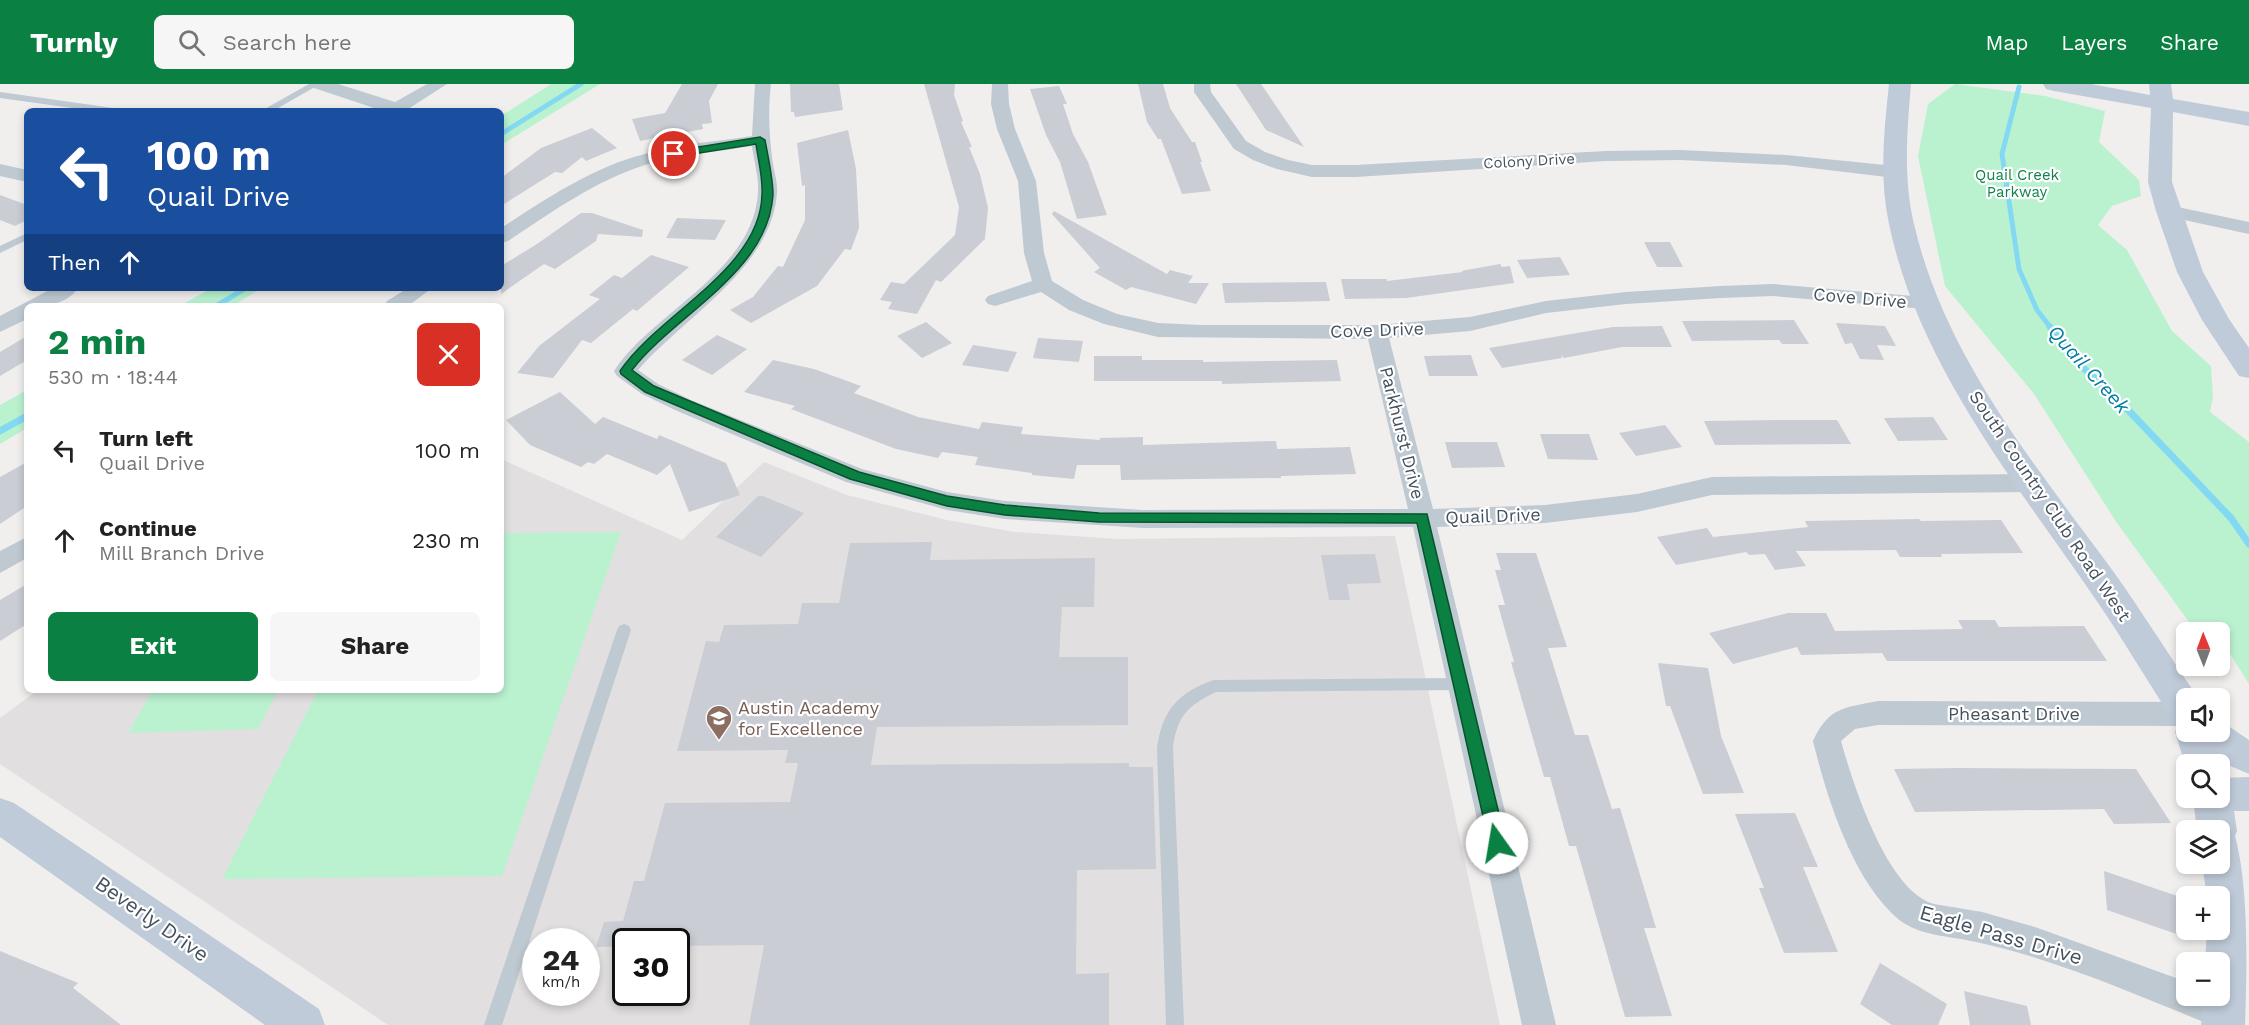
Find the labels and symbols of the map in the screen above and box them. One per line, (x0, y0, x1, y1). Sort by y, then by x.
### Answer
pin (648, 128, 699, 179)
street label: Colony Drive (1483, 150, 1575, 172)
park label: Quail Creek Parkway (1975, 166, 2060, 201)
street label: Cove Drive (1812, 283, 1908, 312)
street label: Cove Drive (1330, 317, 1424, 342)
water label: Quail Creek (2043, 320, 2136, 419)
street label: Parkhurst Drive (1376, 364, 1429, 501)
street label: South Country Club Road West (1965, 386, 2136, 625)
street label: Quail Drive (1445, 503, 1541, 528)
north arrow (2176, 622, 2230, 676)
place label: Austin Academy for Excellence (738, 697, 880, 739)
school or university icon: Austin Academy for Excellence (704, 703, 734, 741)
street label: Pheasant Drive (1948, 703, 2080, 724)
position arrow (1465, 811, 1529, 875)
street label: Beverly Drive (91, 870, 214, 967)
street label: Eagle Pass Drive (1917, 899, 2086, 970)
speed limit sign: 30 (612, 928, 690, 1006)

